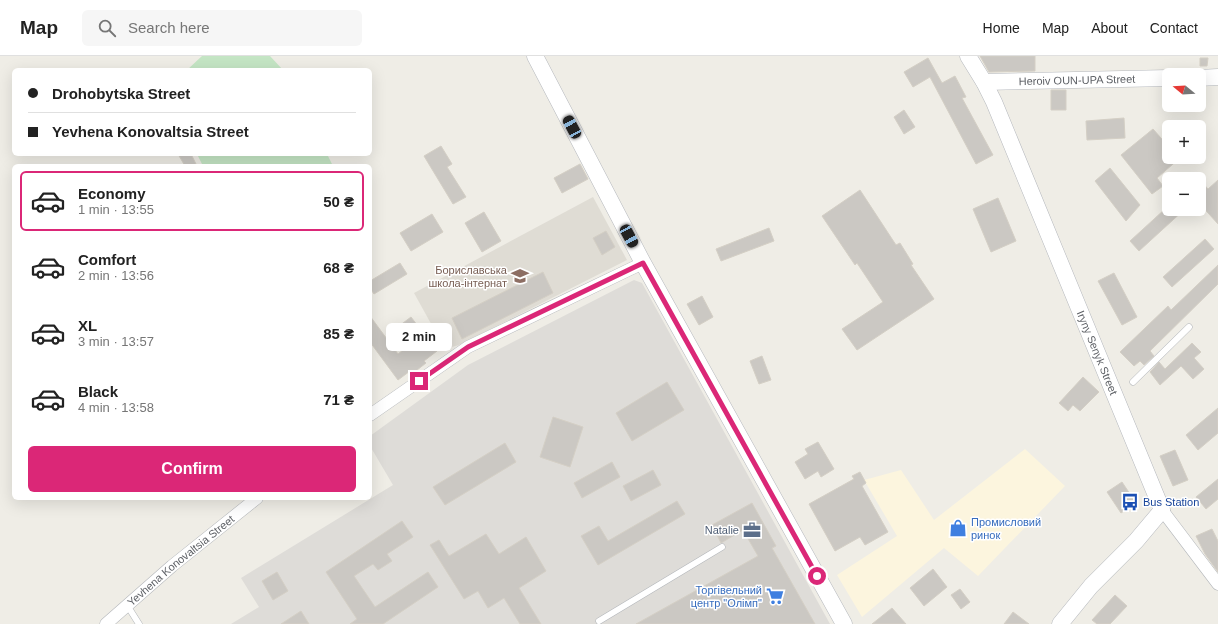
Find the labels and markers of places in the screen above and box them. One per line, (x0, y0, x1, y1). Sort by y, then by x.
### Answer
place label: Бориславська школа-інтернат (429, 264, 508, 289)
school or university icon: Бориславська школа-інтернат (510, 266, 530, 286)
bus stop icon: Bus Station (1120, 492, 1140, 512)
place label: Bus Station (1143, 496, 1199, 508)
place label: Промисловий ринок (971, 516, 1041, 541)
shop icon: Промисловий ринок (948, 518, 968, 538)
office icon: Natalie (742, 520, 762, 540)
place label: Natalie (705, 524, 739, 536)
place label: Торгівельний центр "Олімп" (691, 584, 762, 609)
supermarket icon: Торгівельний центр "Олімп" (765, 586, 785, 606)

